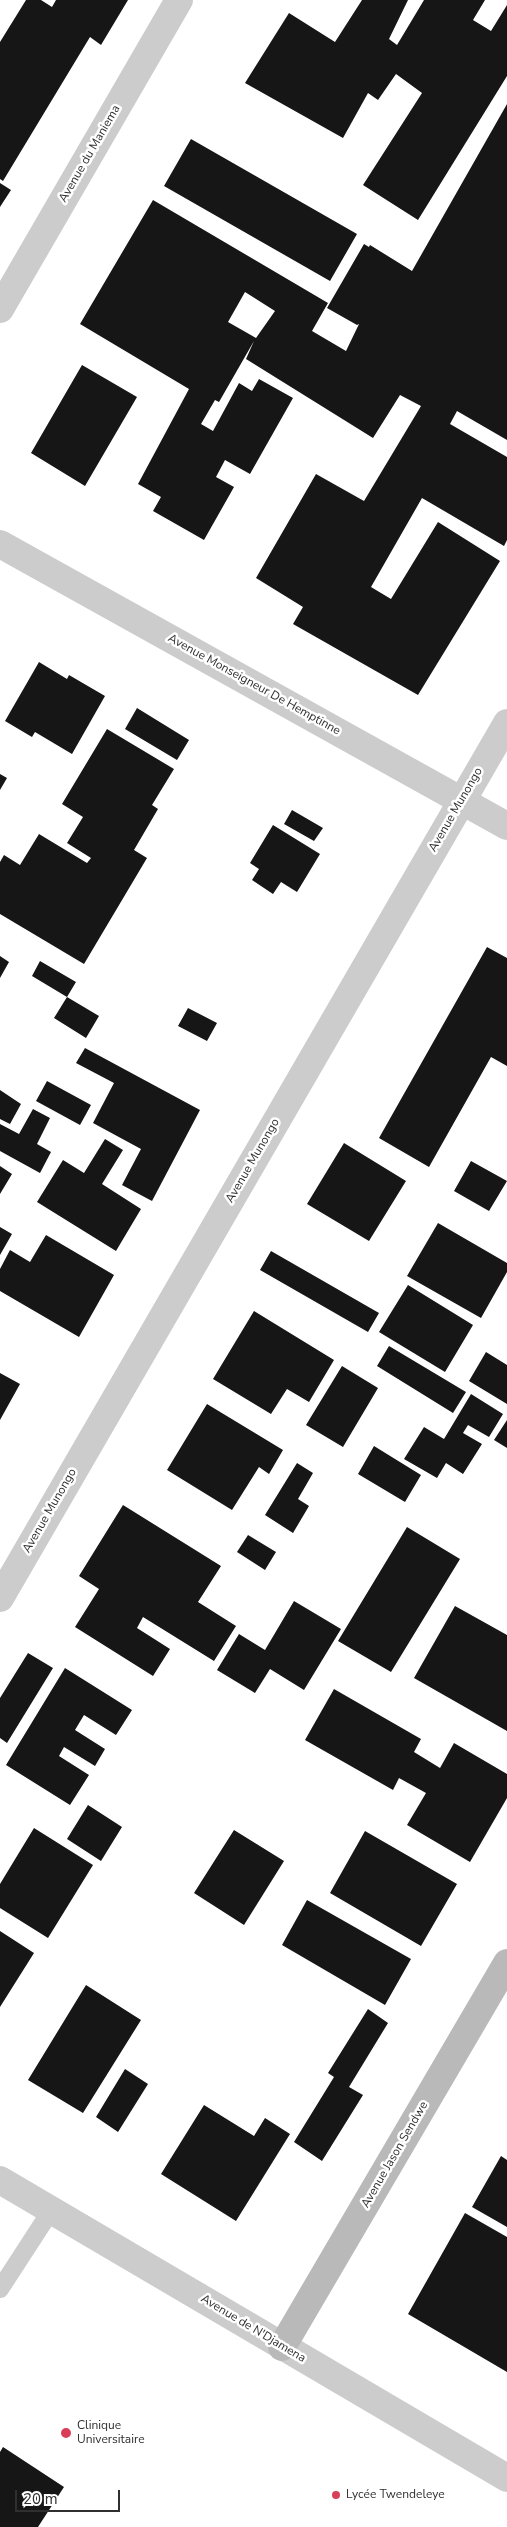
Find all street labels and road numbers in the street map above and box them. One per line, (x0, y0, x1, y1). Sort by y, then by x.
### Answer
street label: Avenue du Maniema (56, 103, 124, 205)
street label: Avenue Monseigneur De Hemptinne (165, 631, 343, 739)
street label: Avenue Munongo (426, 765, 486, 855)
street label: Avenue Munongo (223, 1116, 283, 1206)
street label: Avenue Munongo (20, 1466, 80, 1556)
street label: Avenue Jason Sendwe (359, 2099, 431, 2211)
street label: Avenue de N'Djamena (198, 2292, 308, 2366)

